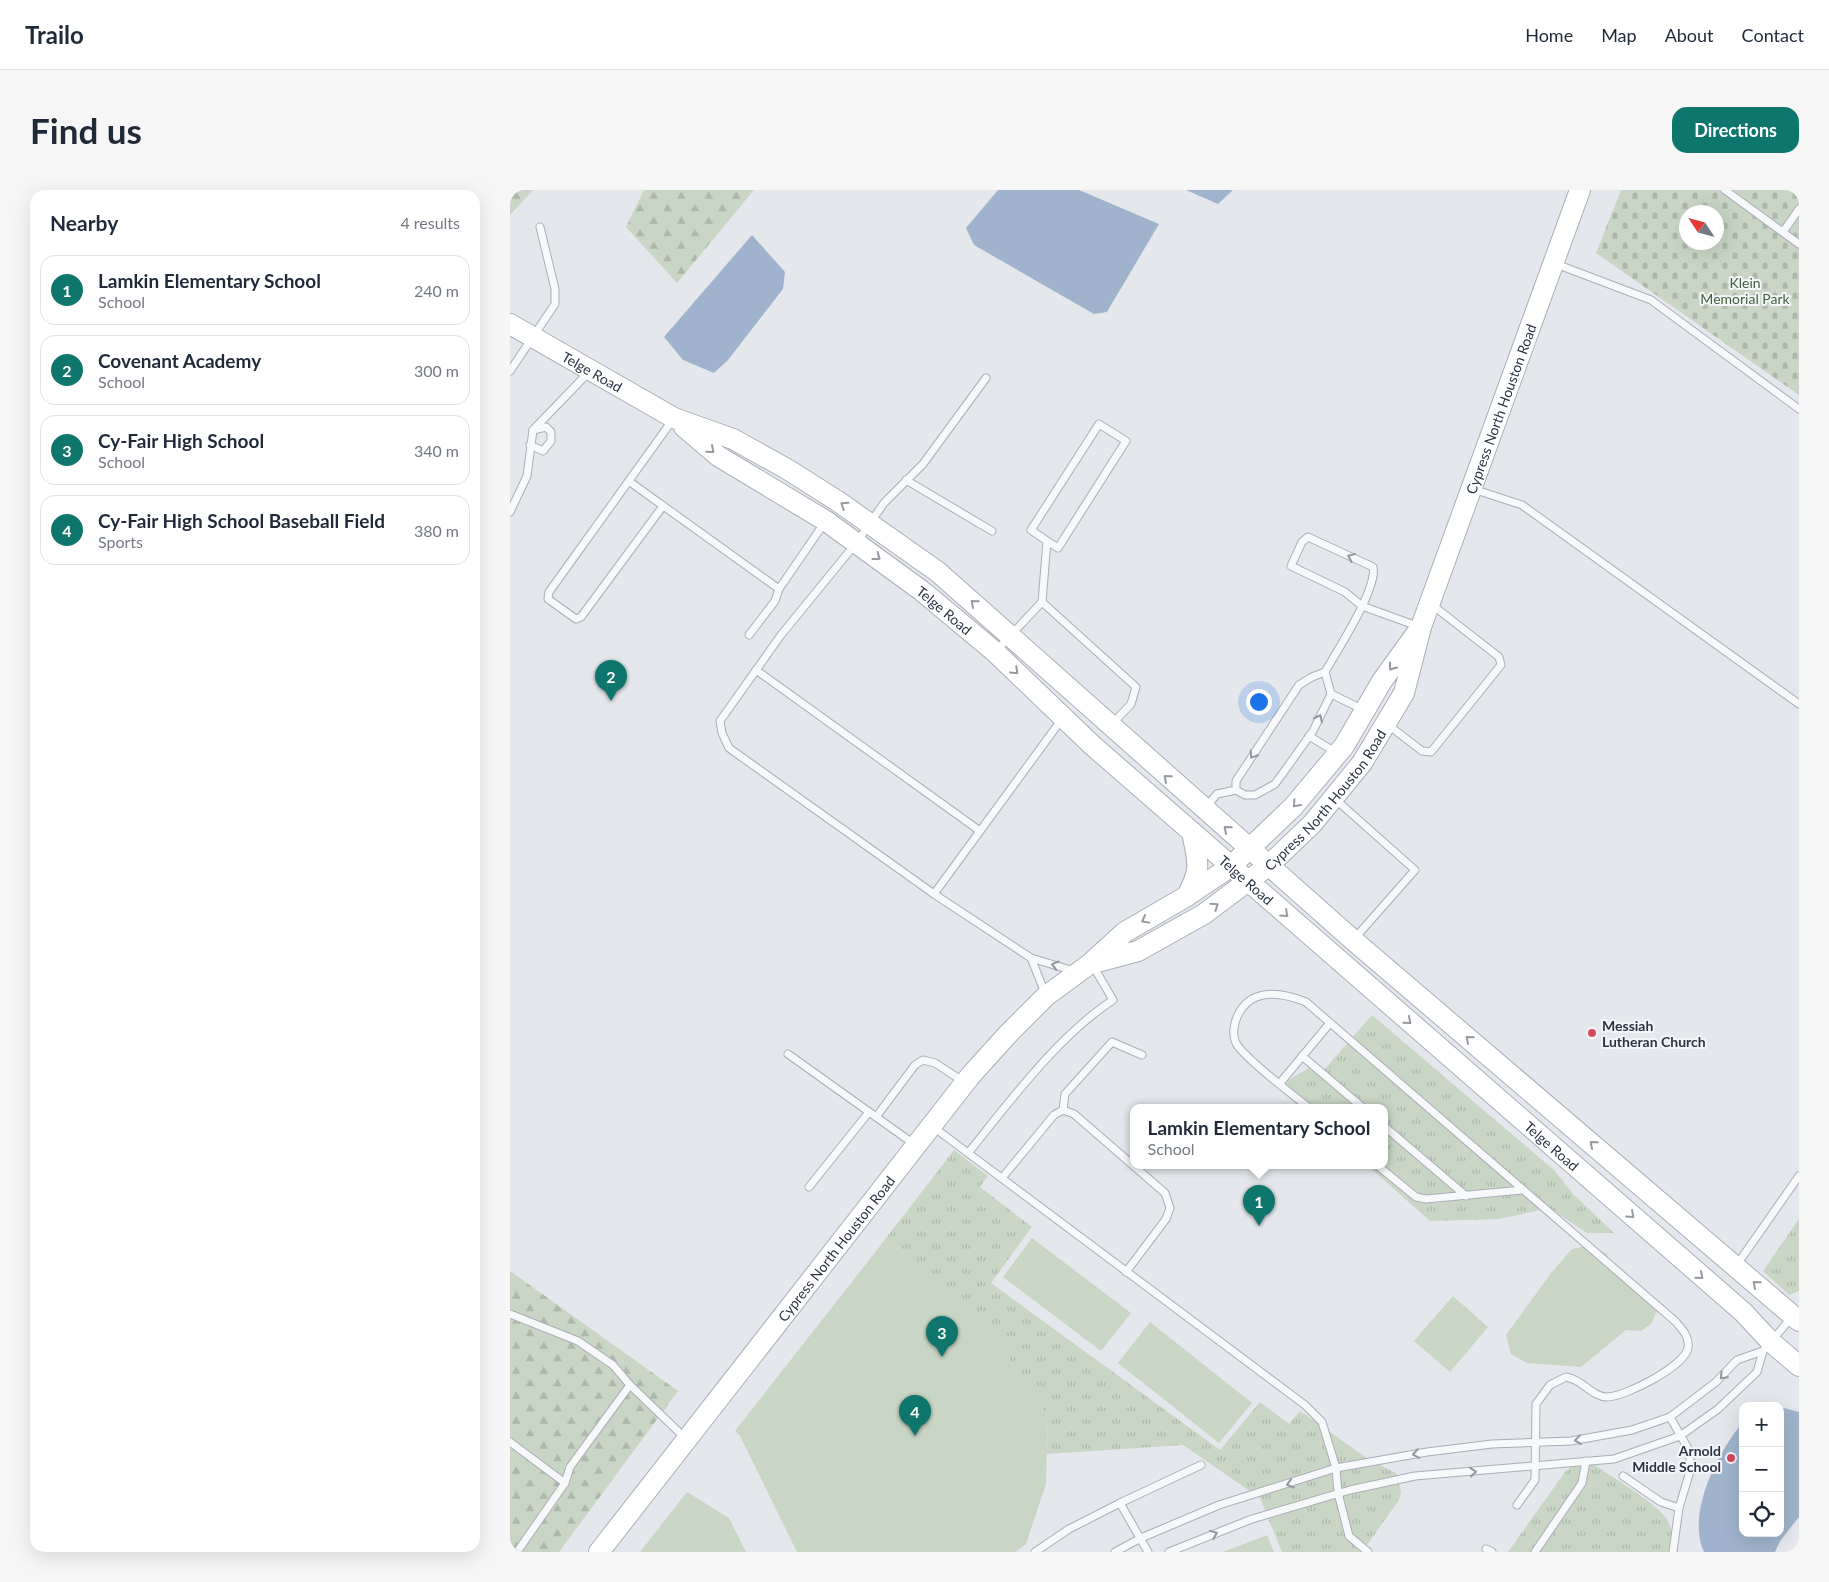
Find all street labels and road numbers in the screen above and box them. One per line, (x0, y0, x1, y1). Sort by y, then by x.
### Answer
street label: Cypress North Houston Road (1462, 321, 1539, 496)
street label: Telge Road (559, 347, 626, 395)
street label: Telge Road (914, 582, 976, 638)
street label: Cypress North Houston Road (1261, 726, 1389, 874)
street label: Telge Road (1216, 851, 1277, 908)
street label: Telge Road (1521, 1117, 1583, 1174)
street label: Cypress North Houston Road (774, 1172, 898, 1325)

